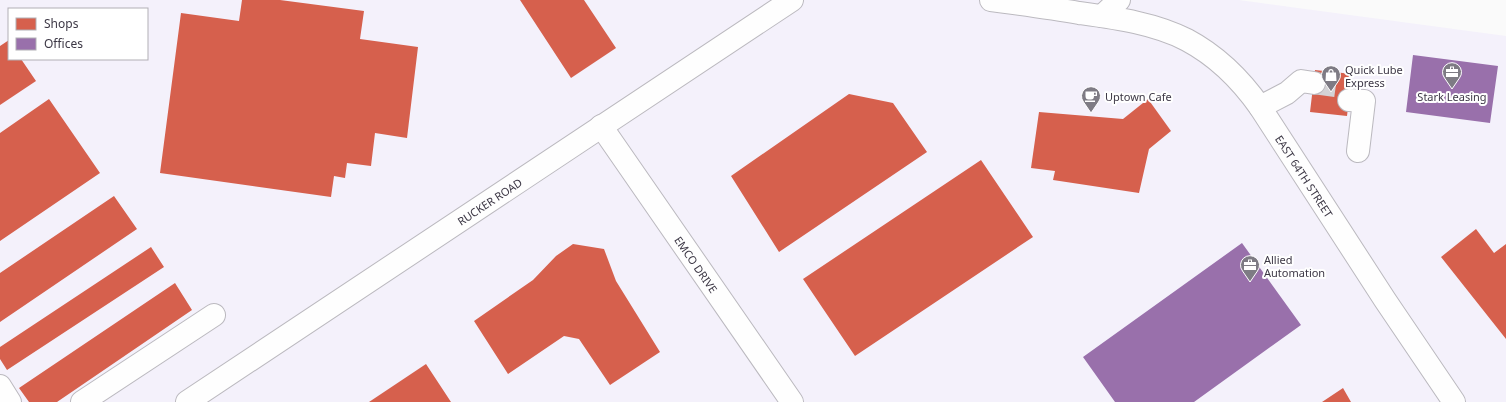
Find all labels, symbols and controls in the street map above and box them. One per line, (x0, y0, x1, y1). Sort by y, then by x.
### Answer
legend (8, 8, 148, 60)
text: Shops (44, 15, 79, 32)
text: Offices (44, 35, 83, 52)
office icon: Stark Leasing (1441, 61, 1463, 89)
place label: Quick Lube Express (1345, 62, 1403, 90)
shop icon: Quick Lube Express (1320, 64, 1342, 92)
cafe icon: Uptown Cafe (1080, 85, 1102, 113)
place label: Uptown Cafe (1105, 89, 1172, 104)
place label: Stark Leasing (1417, 89, 1487, 104)
street label: EAST 64TH STREET (1272, 132, 1337, 220)
street label: RUCKER ROAD (454, 174, 525, 228)
street label: EMCO DRIVE (672, 233, 721, 295)
place label: Allied Automation (1264, 252, 1325, 280)
office icon: Allied Automation (1239, 254, 1261, 282)

